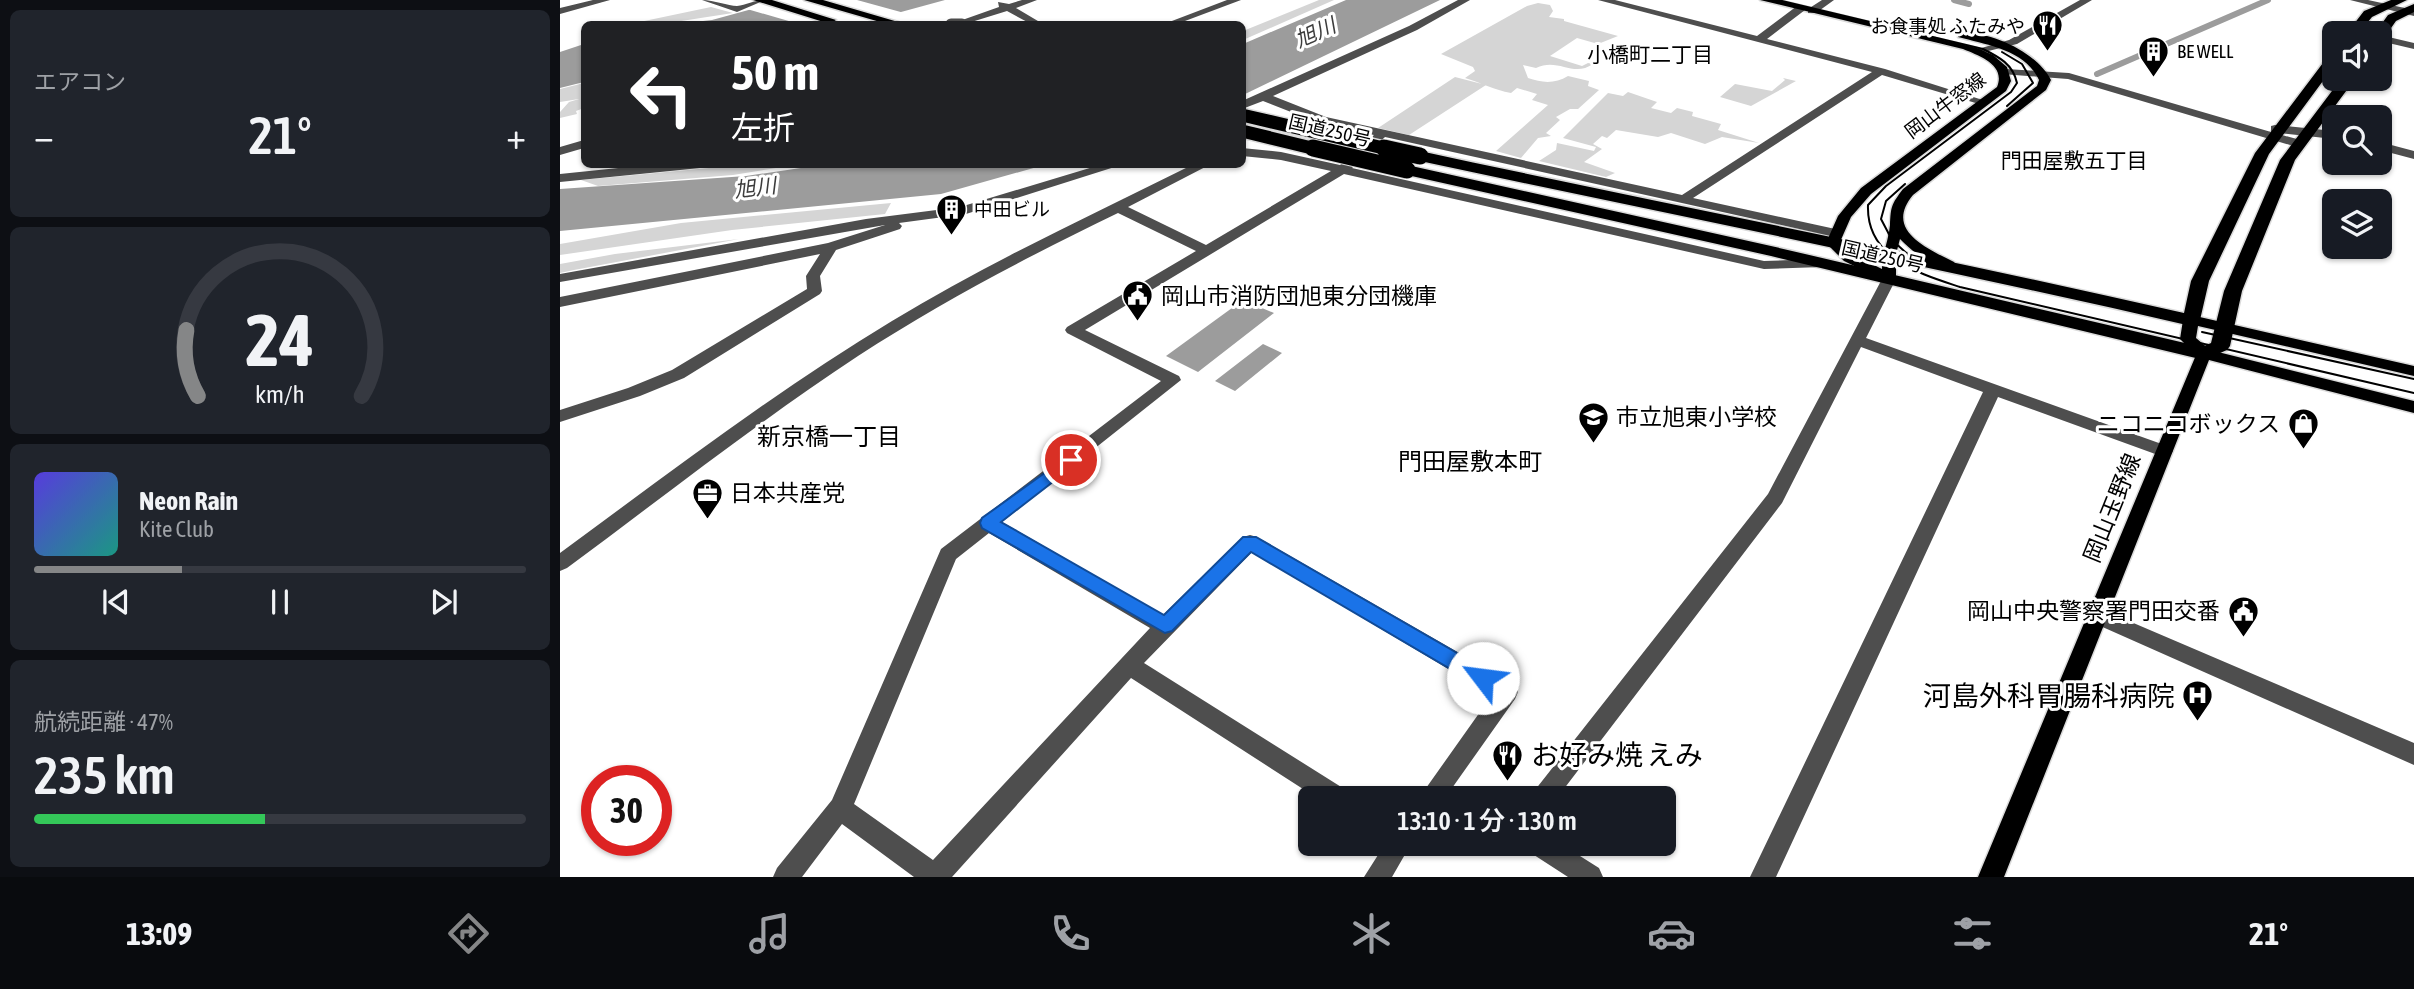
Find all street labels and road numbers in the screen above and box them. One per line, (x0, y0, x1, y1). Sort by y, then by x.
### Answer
street label: 岡山牛窓線 (1900, 68, 1990, 142)
street label: 国道250号 (1287, 110, 1373, 150)
street label: 国道250号 (1840, 236, 1926, 276)
street label: 岡山玉野線 (2078, 450, 2146, 566)

